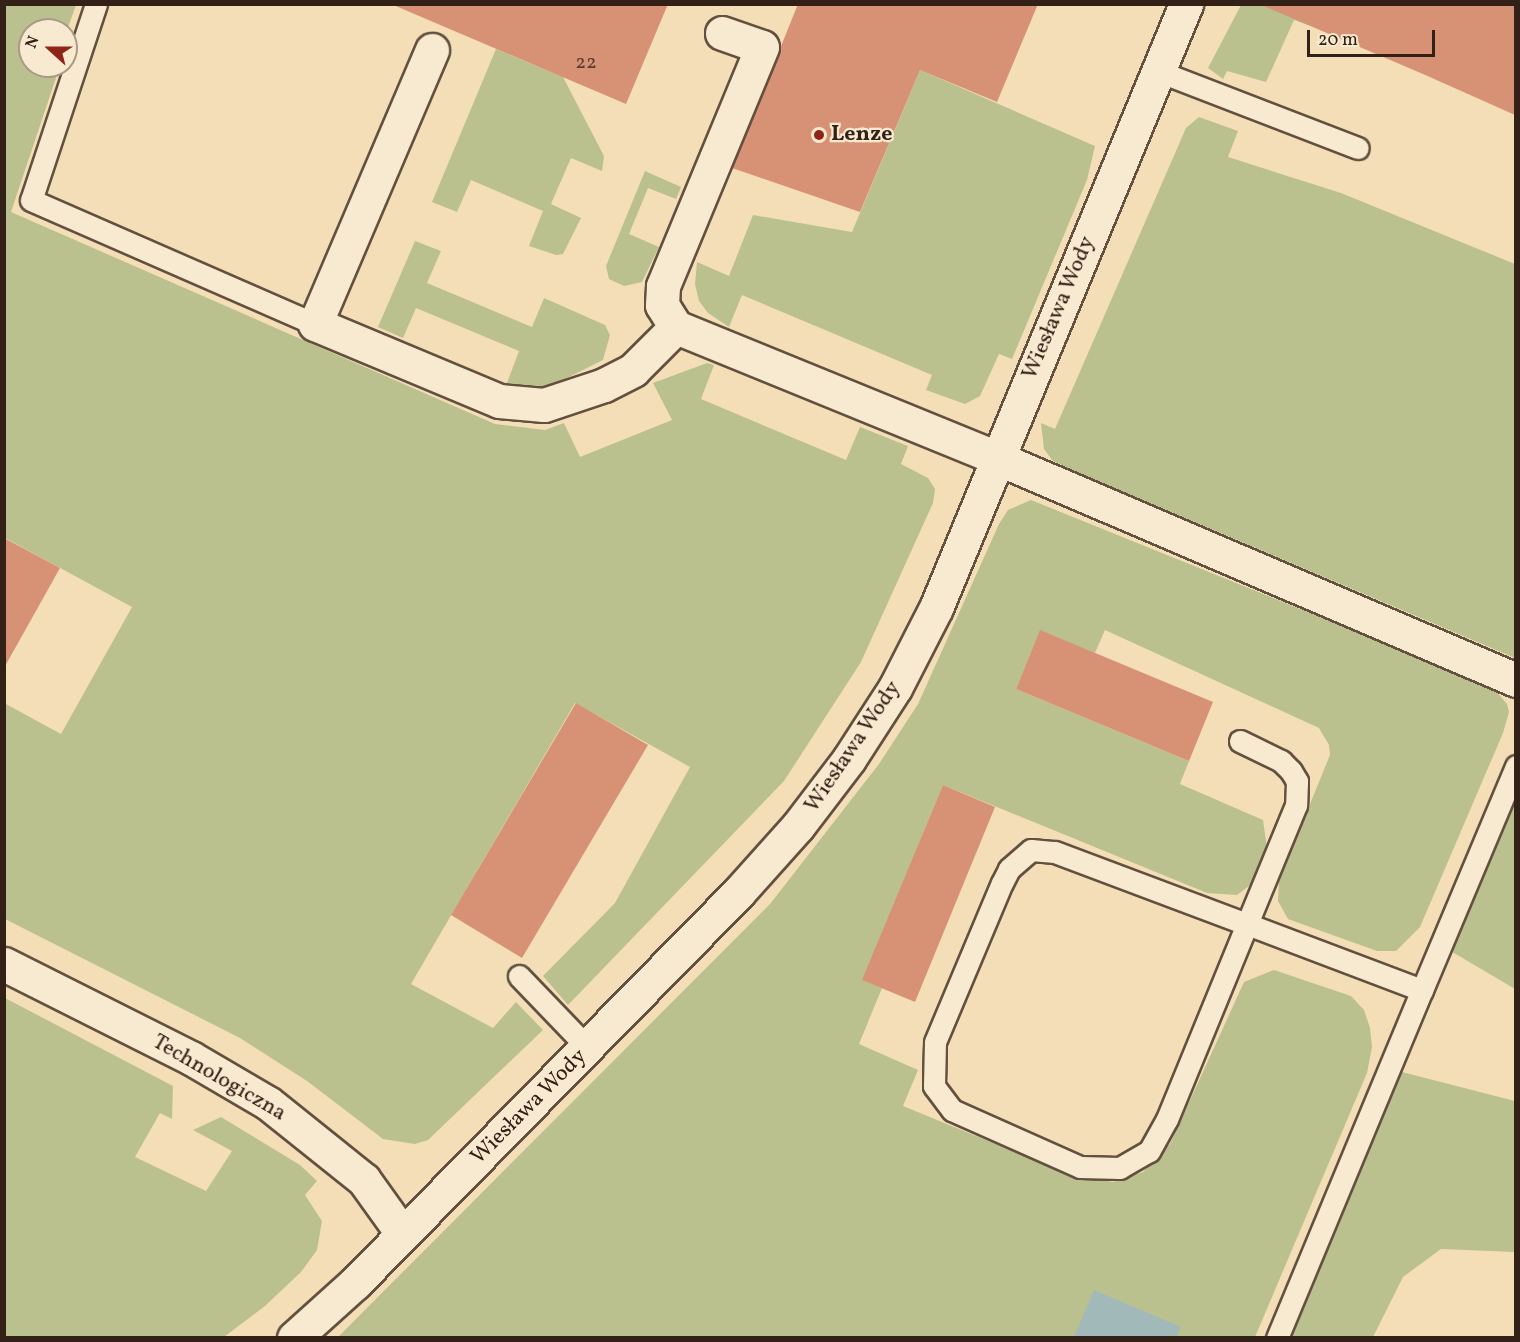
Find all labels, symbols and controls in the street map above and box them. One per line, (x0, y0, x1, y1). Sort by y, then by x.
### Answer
north arrow (18, 18, 78, 78)
scale bar (1310, 18, 1438, 56)
text: 20 m (1318, 28, 1358, 53)
text: N (21, 33, 45, 52)
house number: 22 (575, 51, 597, 75)
place label: Lenze (831, 122, 892, 148)
marker: Lenze (812, 128, 826, 142)
street label: Wiesława Wody (1017, 232, 1101, 384)
street label: Wiesława Wody (799, 676, 907, 818)
street label: Technologiczna (148, 1029, 290, 1127)
street label: Wiesława Wody (465, 1043, 593, 1171)

